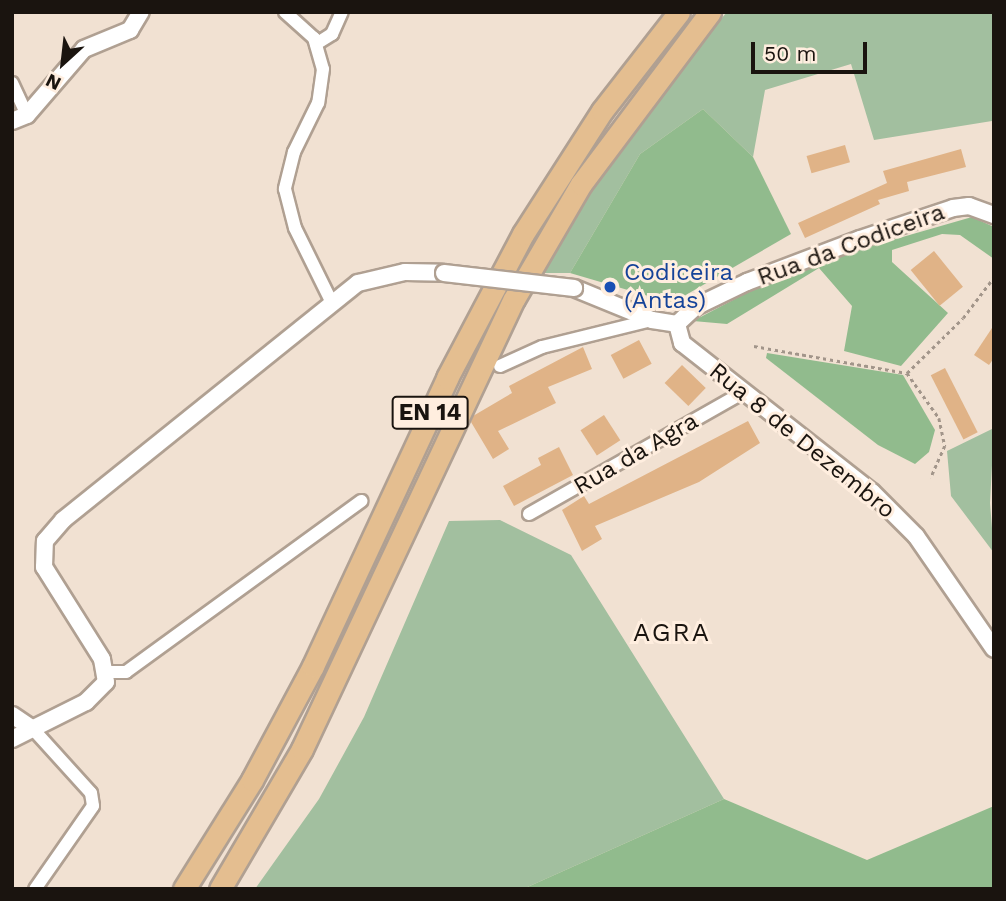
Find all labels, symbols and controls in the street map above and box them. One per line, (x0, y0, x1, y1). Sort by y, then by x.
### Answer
north arrow (28, 28, 98, 98)
scale bar (754, 28, 870, 72)
text: 50 m (764, 41, 816, 66)
text: N (42, 69, 65, 96)
street label: Rua da Codiceira (753, 198, 949, 292)
place label: Codiceira (Antas) (624, 259, 733, 315)
marker: Codiceira (Antas) (602, 279, 618, 295)
street label: Rua 8 de Dezembro (703, 357, 901, 525)
road number: EN 14 (392, 394, 468, 432)
street label: Rua da Agra (568, 406, 704, 502)
district label: AGRA (634, 617, 710, 649)

